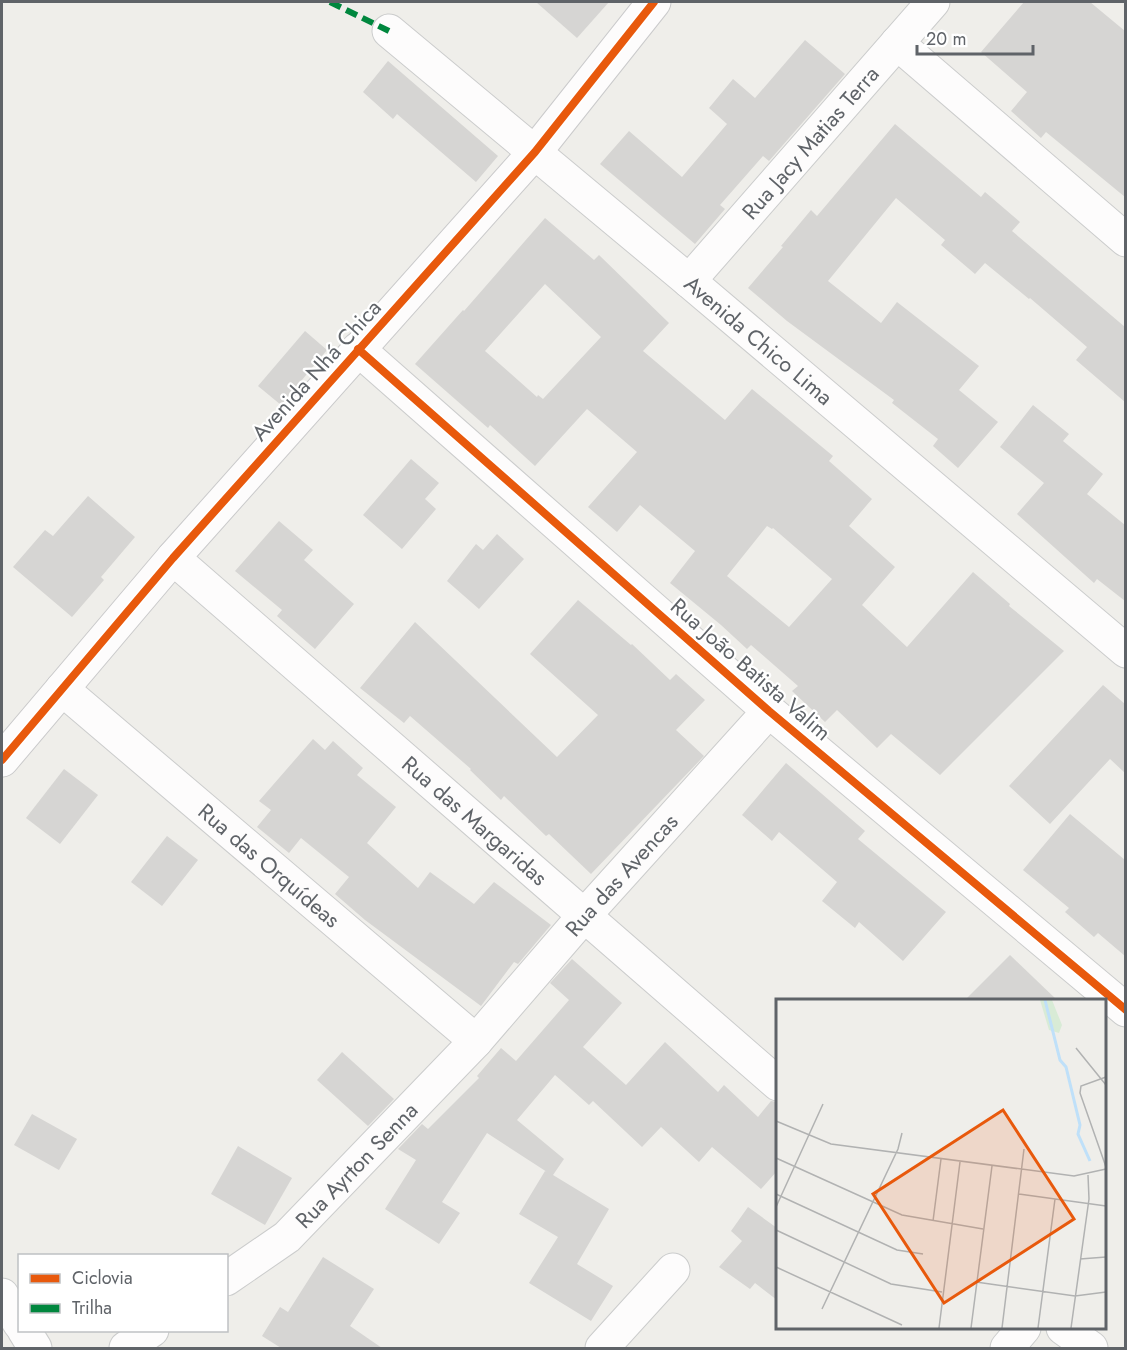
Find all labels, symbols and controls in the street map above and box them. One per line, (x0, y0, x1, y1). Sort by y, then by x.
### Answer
scale bar (917, 18, 1032, 56)
text: 20 m (926, 26, 966, 52)
street label: Rua Jacy Matias Terra (734, 59, 886, 226)
street label: Avenida Chico Lima (677, 268, 840, 412)
street label: Avenida Nhá Chica (244, 292, 388, 448)
street label: Rua João Batista Valim (664, 590, 838, 748)
street label: Rua das Margaridas (395, 748, 555, 893)
street label: Rua das Orquídeas (191, 796, 347, 935)
street label: Rua das Avencas (557, 806, 685, 943)
inset map (776, 999, 1106, 1329)
street label: Rua Ayrton Senna (288, 1095, 425, 1235)
legend (18, 1254, 228, 1332)
text: Ciclovia (72, 1265, 133, 1291)
text: Trilha (72, 1295, 112, 1321)

